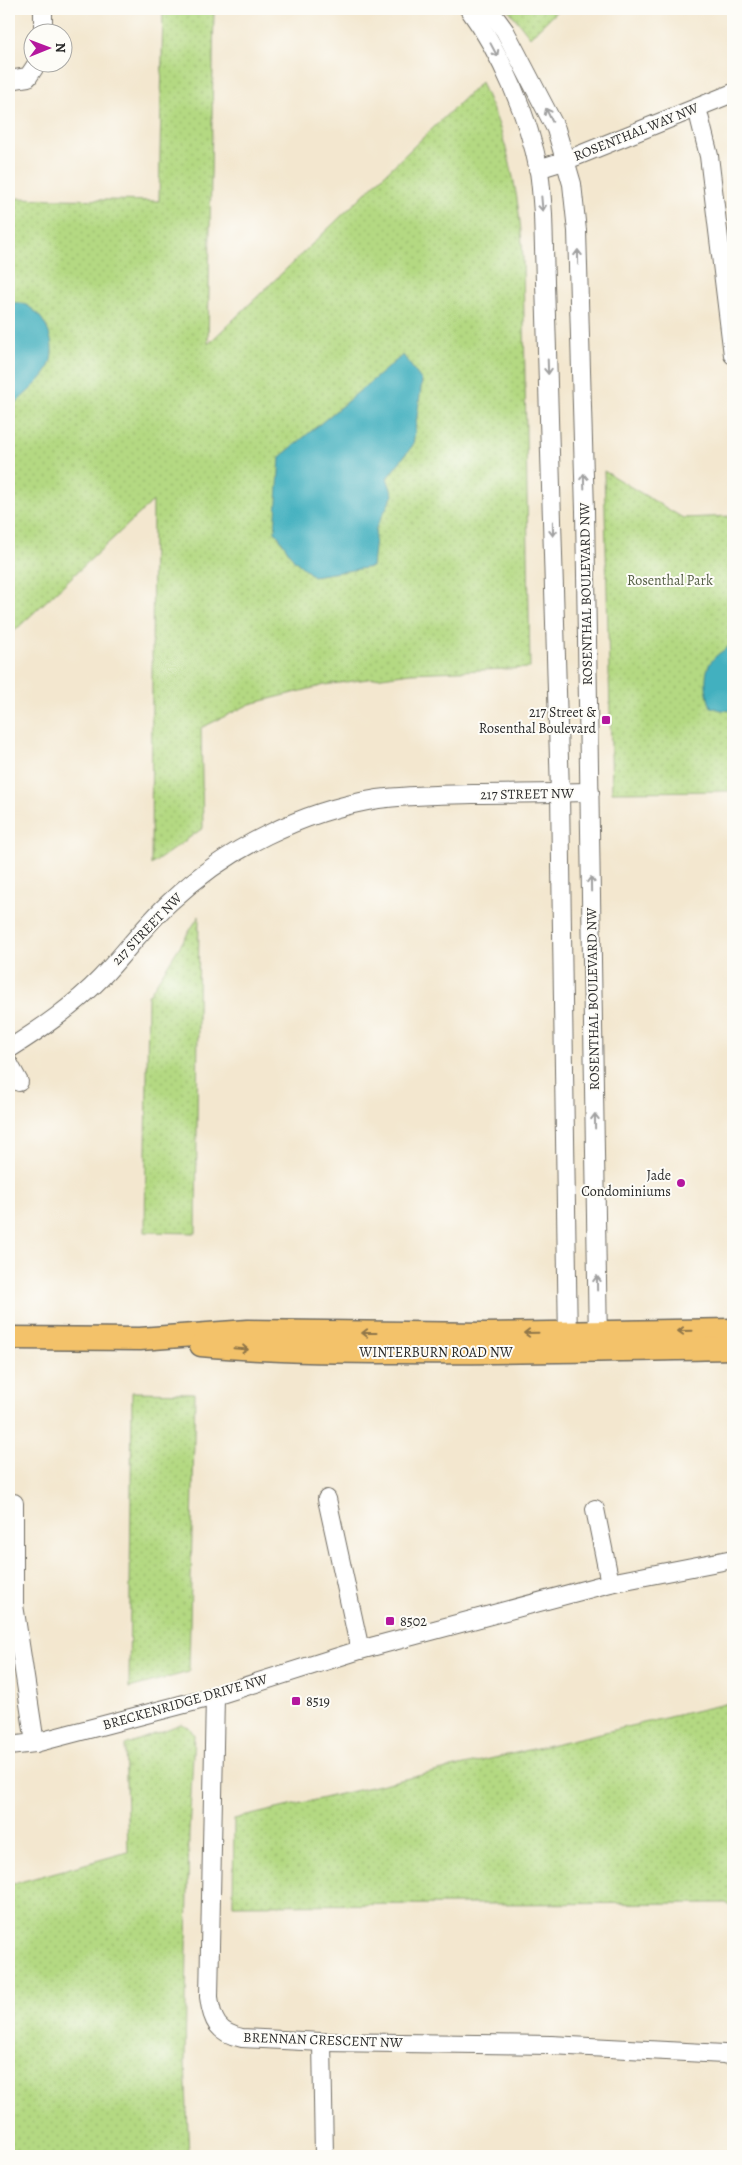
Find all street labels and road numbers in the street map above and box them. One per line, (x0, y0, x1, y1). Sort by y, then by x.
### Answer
street label: ROSENTHAL WAY NW (571, 98, 702, 166)
street label: ROSENTHAL BOULEVARD NW (575, 502, 597, 686)
street label: 217 STREET NW (480, 784, 575, 804)
street label: 217 STREET NW (108, 888, 187, 969)
street label: ROSENTHAL BOULEVARD NW (582, 907, 604, 1091)
street label: WINTERBURN ROAD NW (358, 1343, 514, 1362)
street label: BRECKENRIDGE DRIVE NW (100, 1669, 271, 1735)
street label: BRENNAN CRESCENT NW (243, 2028, 404, 2052)

